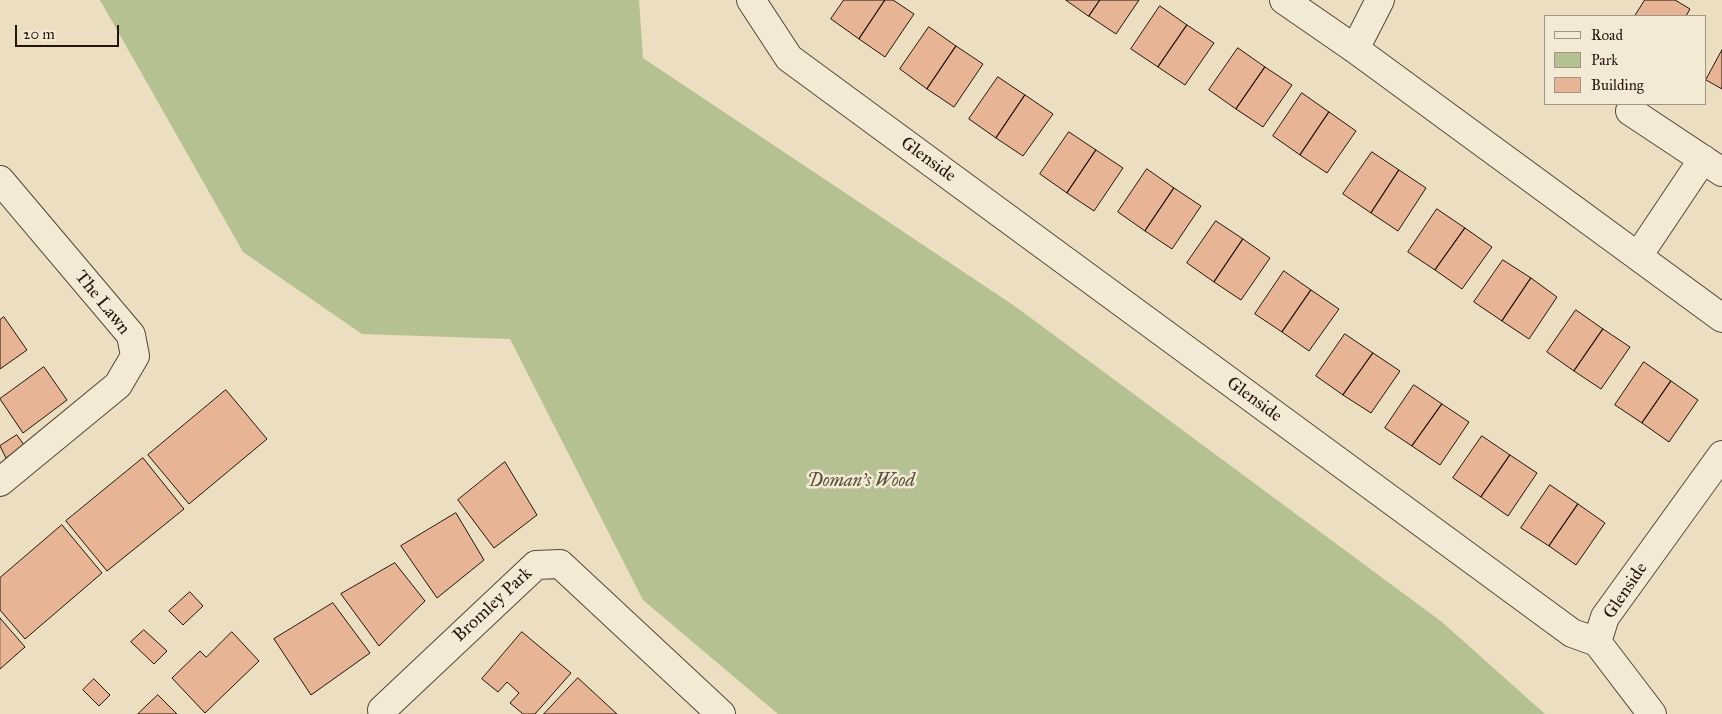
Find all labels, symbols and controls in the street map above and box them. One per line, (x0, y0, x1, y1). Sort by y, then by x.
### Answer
scale bar (18, 15, 121, 47)
legend (1544, 15, 1707, 105)
text: 20 m (23, 25, 55, 43)
text: Road (1591, 26, 1623, 44)
text: Park (1591, 51, 1618, 69)
text: Building (1591, 76, 1644, 94)
street label: Glenside (896, 133, 960, 187)
street label: The Lawn (70, 267, 134, 339)
street label: Glenside (1222, 373, 1286, 427)
park label: Doman's Wood (807, 471, 915, 493)
street label: Glenside (1599, 559, 1653, 623)
street label: Bromley Park (449, 563, 537, 647)

